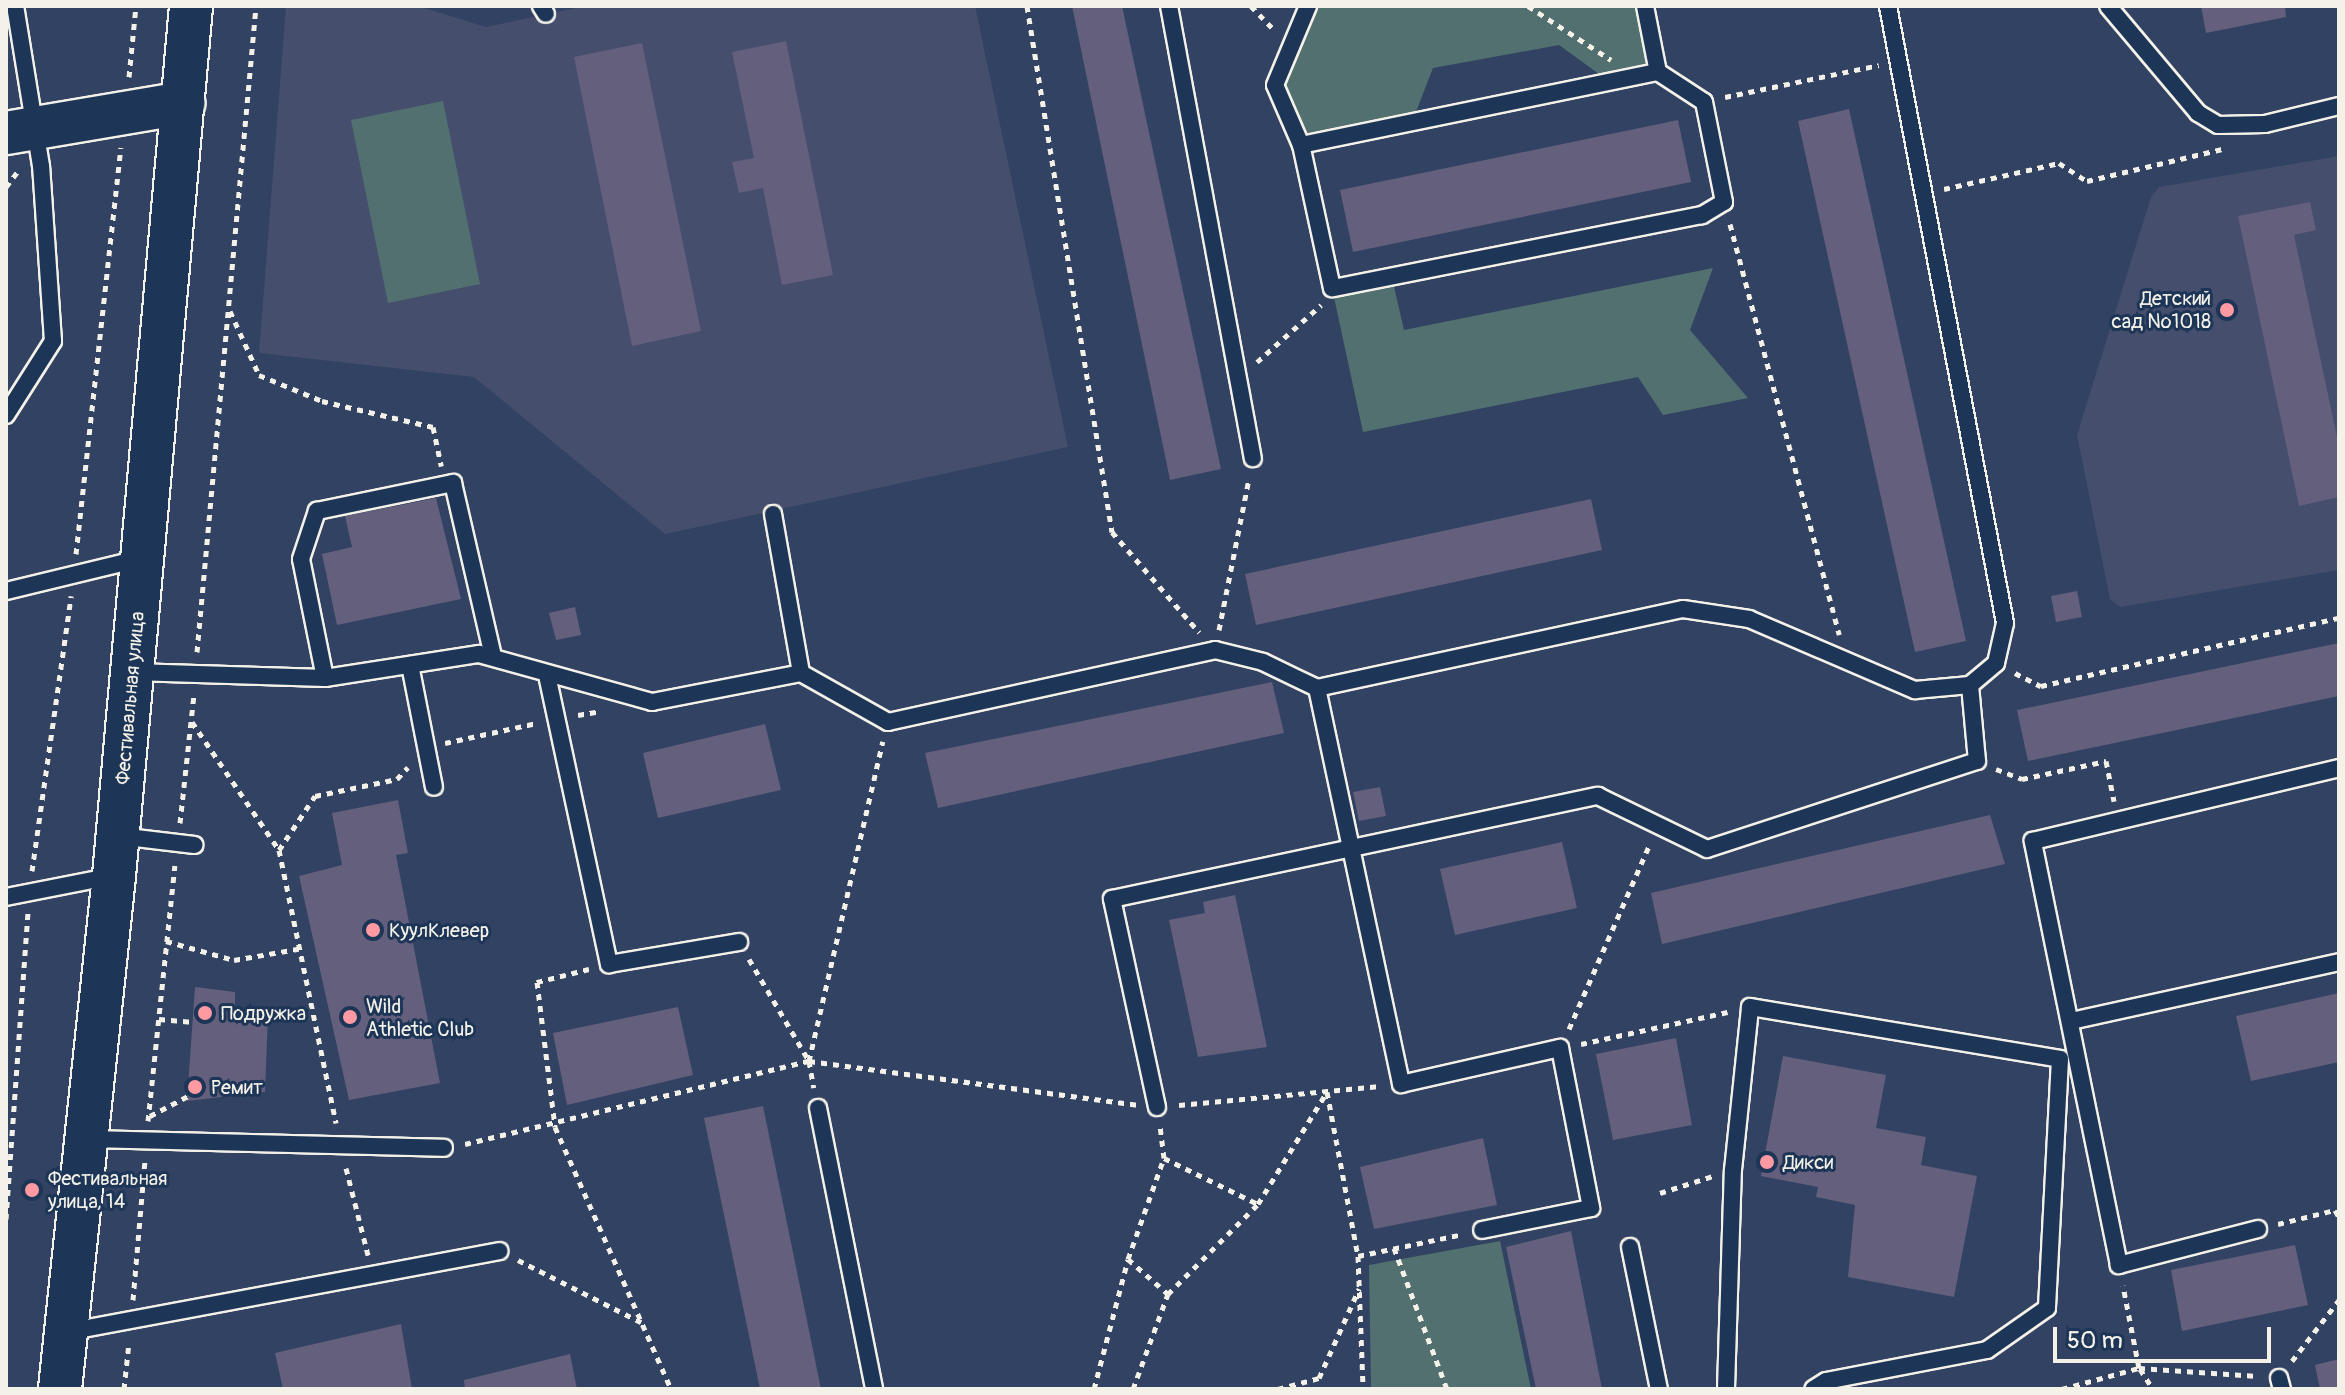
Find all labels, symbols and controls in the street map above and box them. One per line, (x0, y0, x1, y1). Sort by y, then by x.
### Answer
place label: Детский сад №1018 (2112, 286, 2211, 333)
marker: Детский сад №1018 (2218, 301, 2236, 319)
street label: Фестивальная улица (110, 610, 150, 786)
place label: КуулКлевер (389, 918, 489, 942)
marker: КуулКлевер (364, 921, 382, 939)
place label: Wild Athletic Club (366, 994, 474, 1041)
place label: Подружка (221, 1001, 306, 1025)
marker: Подружка (196, 1004, 214, 1022)
marker: Wild Athletic Club (341, 1008, 359, 1026)
place label: Ремит (211, 1075, 263, 1099)
marker: Ремит (186, 1078, 204, 1096)
place label: Дикси (1783, 1150, 1833, 1174)
marker: Дикси (1758, 1153, 1776, 1171)
place label: Фестивальная улица, 14 (48, 1166, 167, 1213)
marker: Фестивальная улица, 14 (23, 1181, 41, 1199)
scale bar (2057, 1311, 2275, 1361)
text: 50 m (2067, 1326, 2123, 1355)

